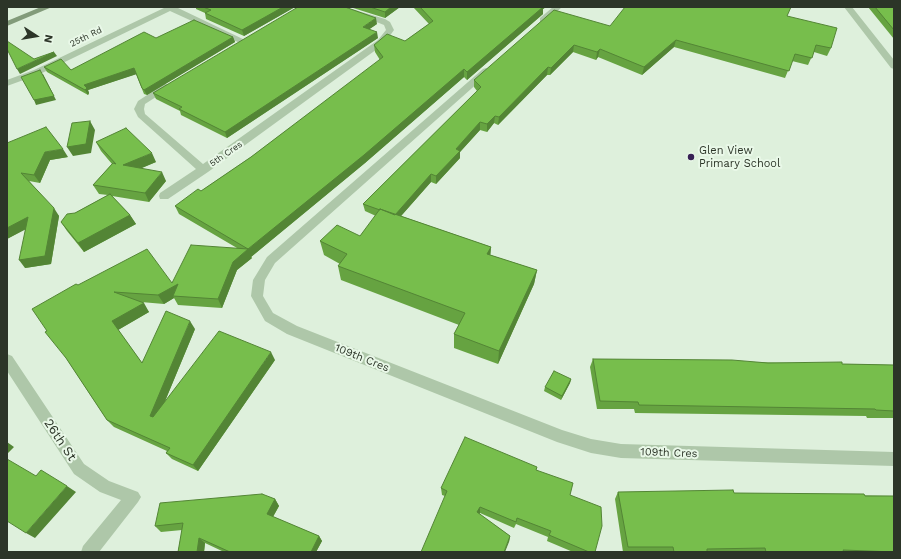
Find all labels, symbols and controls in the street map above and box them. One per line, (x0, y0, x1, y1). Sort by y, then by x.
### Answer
north arrow (16, 16, 56, 56)
street label: 25th Rd (68, 25, 104, 49)
text: N (41, 33, 55, 44)
street label: 5th Cres (208, 139, 244, 169)
place label: Glen View Primary School (699, 144, 780, 170)
marker: Glen View Primary School (686, 152, 696, 162)
street label: 109th Cres (333, 341, 391, 375)
street label: 26th St (40, 416, 80, 464)
street label: 109th Cres (640, 445, 698, 461)

